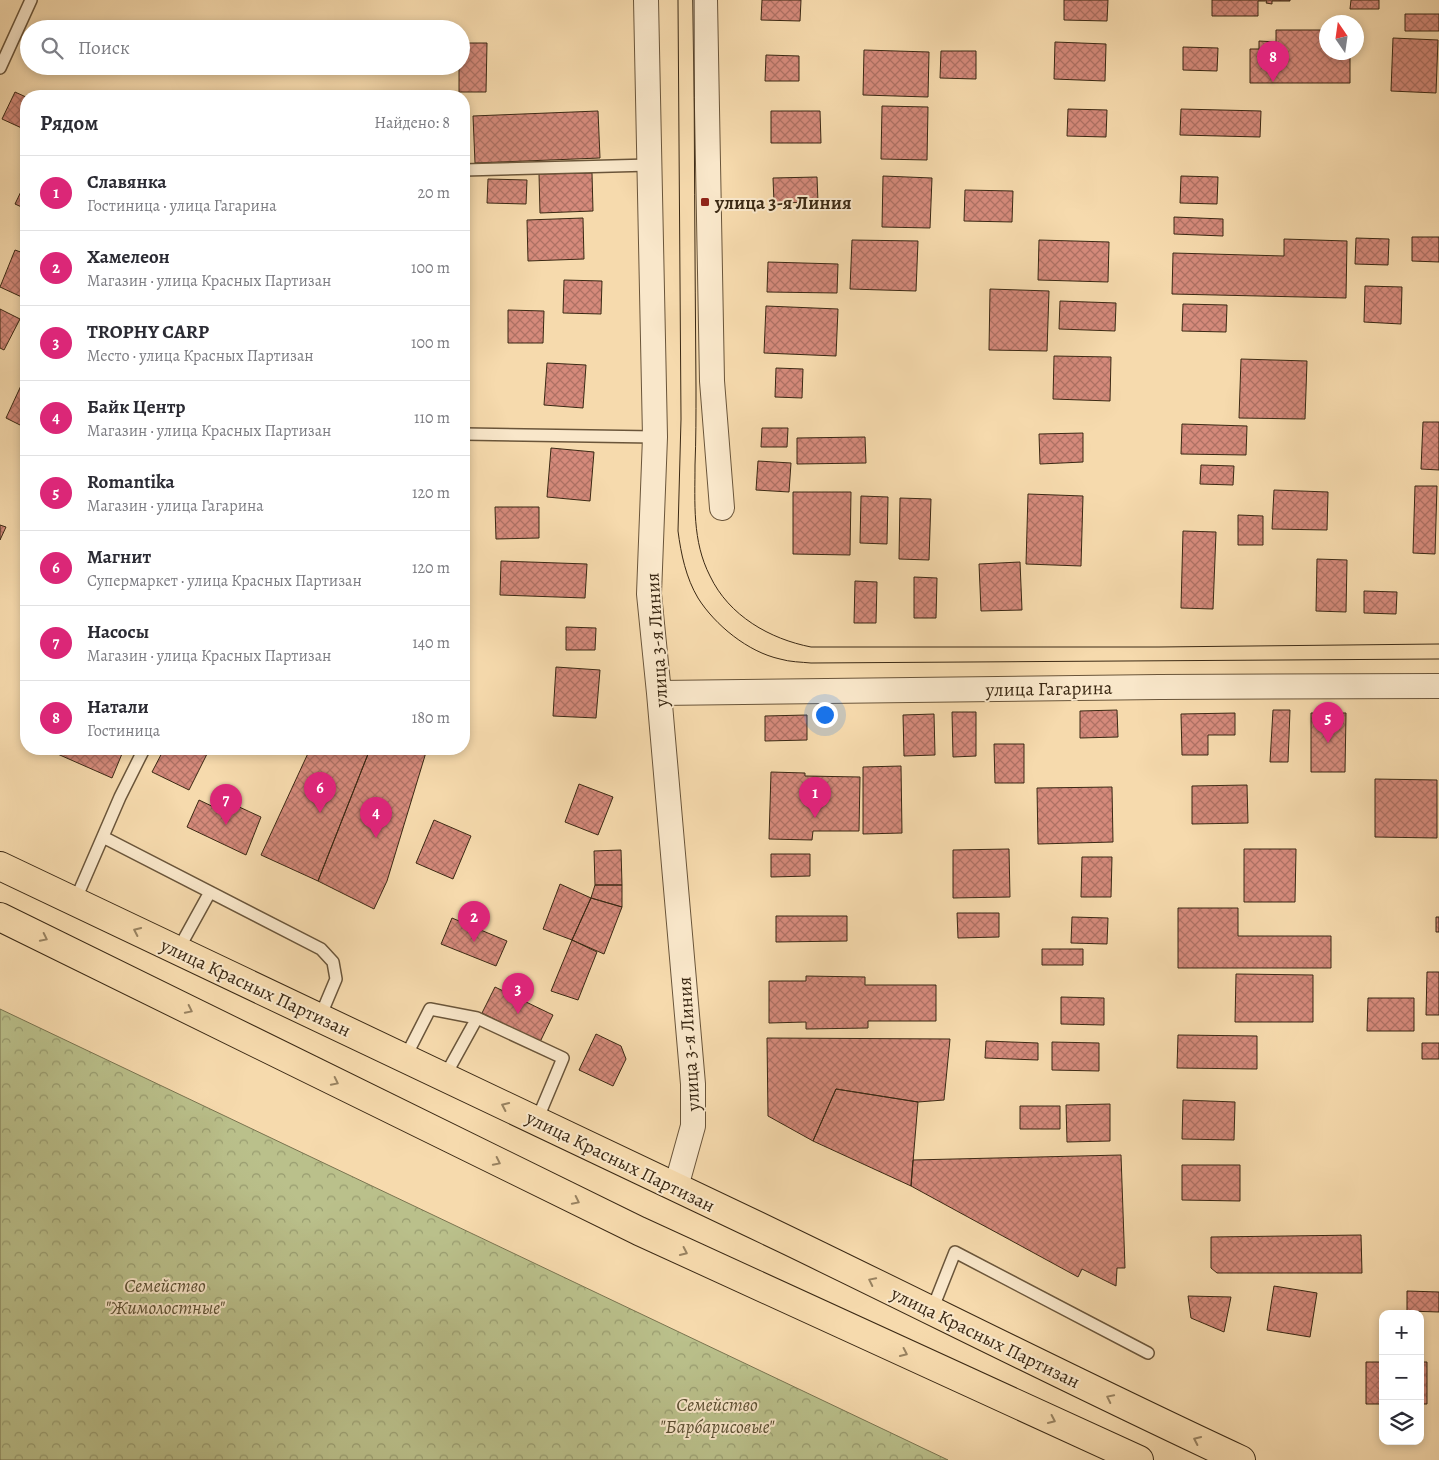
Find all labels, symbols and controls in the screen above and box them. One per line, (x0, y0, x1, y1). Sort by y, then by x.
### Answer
north arrow (1319, 15, 1364, 60)
search box (20, 20, 470, 75)
icon: search (38, 34, 66, 62)
text: Поиск (78, 35, 130, 61)
pin: 8 (1257, 41, 1289, 82)
text: Рядом (40, 109, 98, 137)
text: Найдено: 8 (374, 112, 450, 134)
text: Славянка (87, 169, 167, 195)
text: 1 (53, 182, 59, 204)
text: 20 m (417, 182, 450, 204)
place label: улица 3-я Линия (714, 190, 852, 216)
text: Гостиница · улица Гагарина (87, 195, 277, 217)
marker: улица 3-я Линия (699, 196, 711, 208)
text: Хамелеон (87, 244, 170, 270)
text: 2 (52, 257, 60, 279)
text: 100 m (411, 257, 450, 279)
text: Магазин · улица Красных Партизан (87, 270, 331, 292)
text: TROPHY CARP (87, 319, 209, 345)
text: 3 (53, 332, 59, 354)
text: 100 m (411, 332, 450, 354)
text: Место · улица Красных Партизан (87, 345, 314, 367)
text: Байк Центр (87, 394, 186, 420)
text: 4 (52, 407, 60, 429)
text: 110 m (414, 407, 450, 429)
text: Магазин · улица Красных Партизан (87, 420, 331, 442)
text: Romantika (87, 469, 175, 495)
text: 5 (53, 482, 59, 504)
text: 120 m (412, 482, 450, 504)
text: Магазин · улица Гагарина (87, 495, 264, 517)
text: Магнит (87, 544, 151, 570)
text: 6 (52, 557, 60, 579)
text: 120 m (412, 557, 450, 579)
text: Супермаркет · улица Красных Партизан (87, 570, 362, 592)
street label: улица 3-я Линия (639, 572, 675, 709)
text: Насосы (87, 619, 149, 645)
text: 7 (53, 632, 59, 654)
text: 140 m (412, 632, 450, 654)
text: Магазин · улица Красных Партизан (87, 645, 331, 667)
street label: улица Гагарина (984, 675, 1113, 703)
text: Натали (87, 694, 149, 720)
your location (812, 702, 838, 728)
pin: 5 (1312, 702, 1344, 743)
text: 8 (52, 707, 60, 729)
text: 180 m (412, 707, 450, 729)
text: Гостиница (87, 720, 160, 742)
pin: 6 (304, 772, 336, 813)
pin: 1 (799, 777, 831, 818)
pin: 7 (210, 784, 242, 825)
pin: 4 (360, 797, 392, 838)
pin: 2 (458, 901, 490, 942)
one-way arrow (133, 927, 142, 937)
one-way arrow (39, 932, 48, 942)
street label: улица Красных Партизан (155, 932, 355, 1043)
pin: 3 (502, 973, 534, 1014)
street label: улица 3-я Линия (671, 976, 707, 1113)
one-way arrow (184, 1004, 193, 1014)
one-way arrow (330, 1076, 339, 1086)
one-way arrow (501, 1101, 510, 1112)
street label: улица Красных Партизан (521, 1104, 719, 1219)
one-way arrow (491, 1156, 500, 1166)
one-way arrow (571, 1194, 580, 1204)
one-way arrow (679, 1245, 688, 1256)
park label: Семейство "Жимолостные" (105, 1273, 225, 1321)
one-way arrow (868, 1277, 877, 1288)
street label: улица Красных Партизан (886, 1280, 1084, 1395)
map controls (1379, 1310, 1424, 1445)
button: + (1379, 1310, 1424, 1355)
one-way arrow (899, 1346, 908, 1357)
button: − (1379, 1355, 1424, 1400)
park label: Семейство "Барбарисовые" (660, 1392, 775, 1440)
one-way arrow (1106, 1394, 1115, 1404)
button: layers (1379, 1400, 1424, 1445)
one-way arrow (1047, 1414, 1056, 1425)
one-way arrow (1193, 1435, 1202, 1446)

